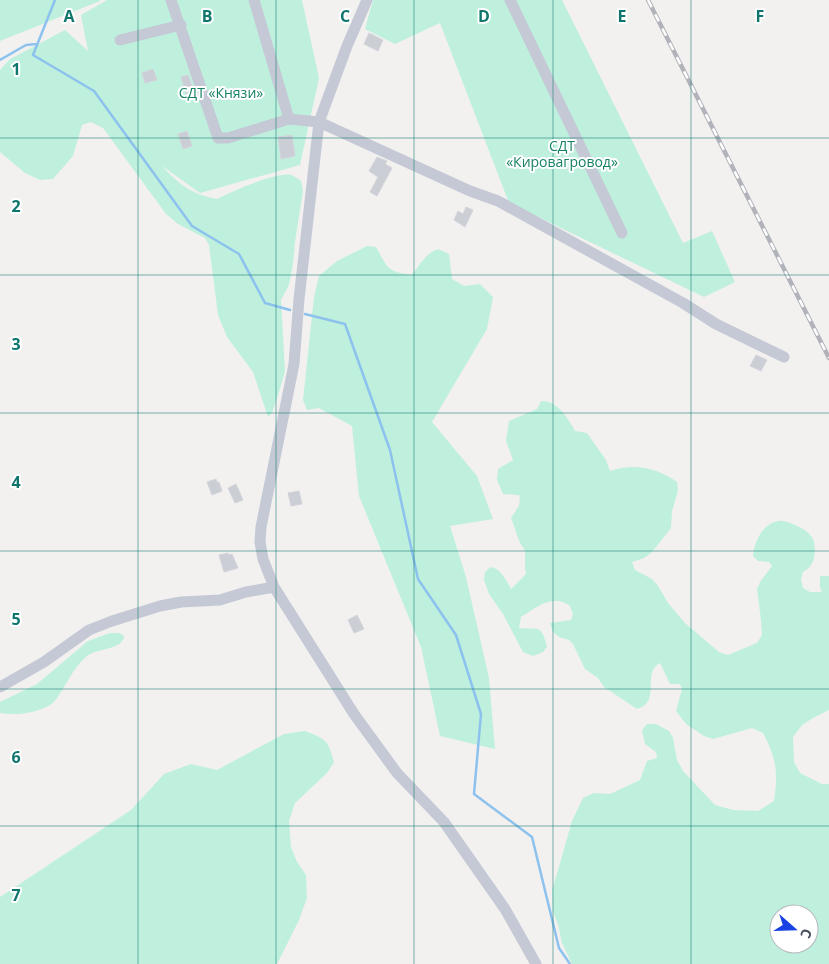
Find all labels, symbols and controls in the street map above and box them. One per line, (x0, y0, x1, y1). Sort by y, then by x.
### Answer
text: A (63, 5, 75, 27)
text: B (202, 5, 212, 27)
text: C (340, 5, 350, 27)
text: D (478, 5, 490, 27)
text: E (618, 5, 627, 27)
text: F (756, 5, 764, 27)
text: 1 (11, 58, 21, 80)
park label: СДТ «Князи» (179, 83, 263, 102)
park label: СДТ «Кировагровод» (506, 136, 618, 171)
text: 2 (11, 195, 21, 217)
text: 3 (11, 333, 21, 355)
text: 4 (11, 471, 21, 493)
text: 5 (11, 608, 21, 630)
text: 6 (11, 746, 21, 768)
text: 7 (11, 884, 21, 906)
north arrow (769, 904, 819, 954)
text: С (796, 926, 817, 941)

